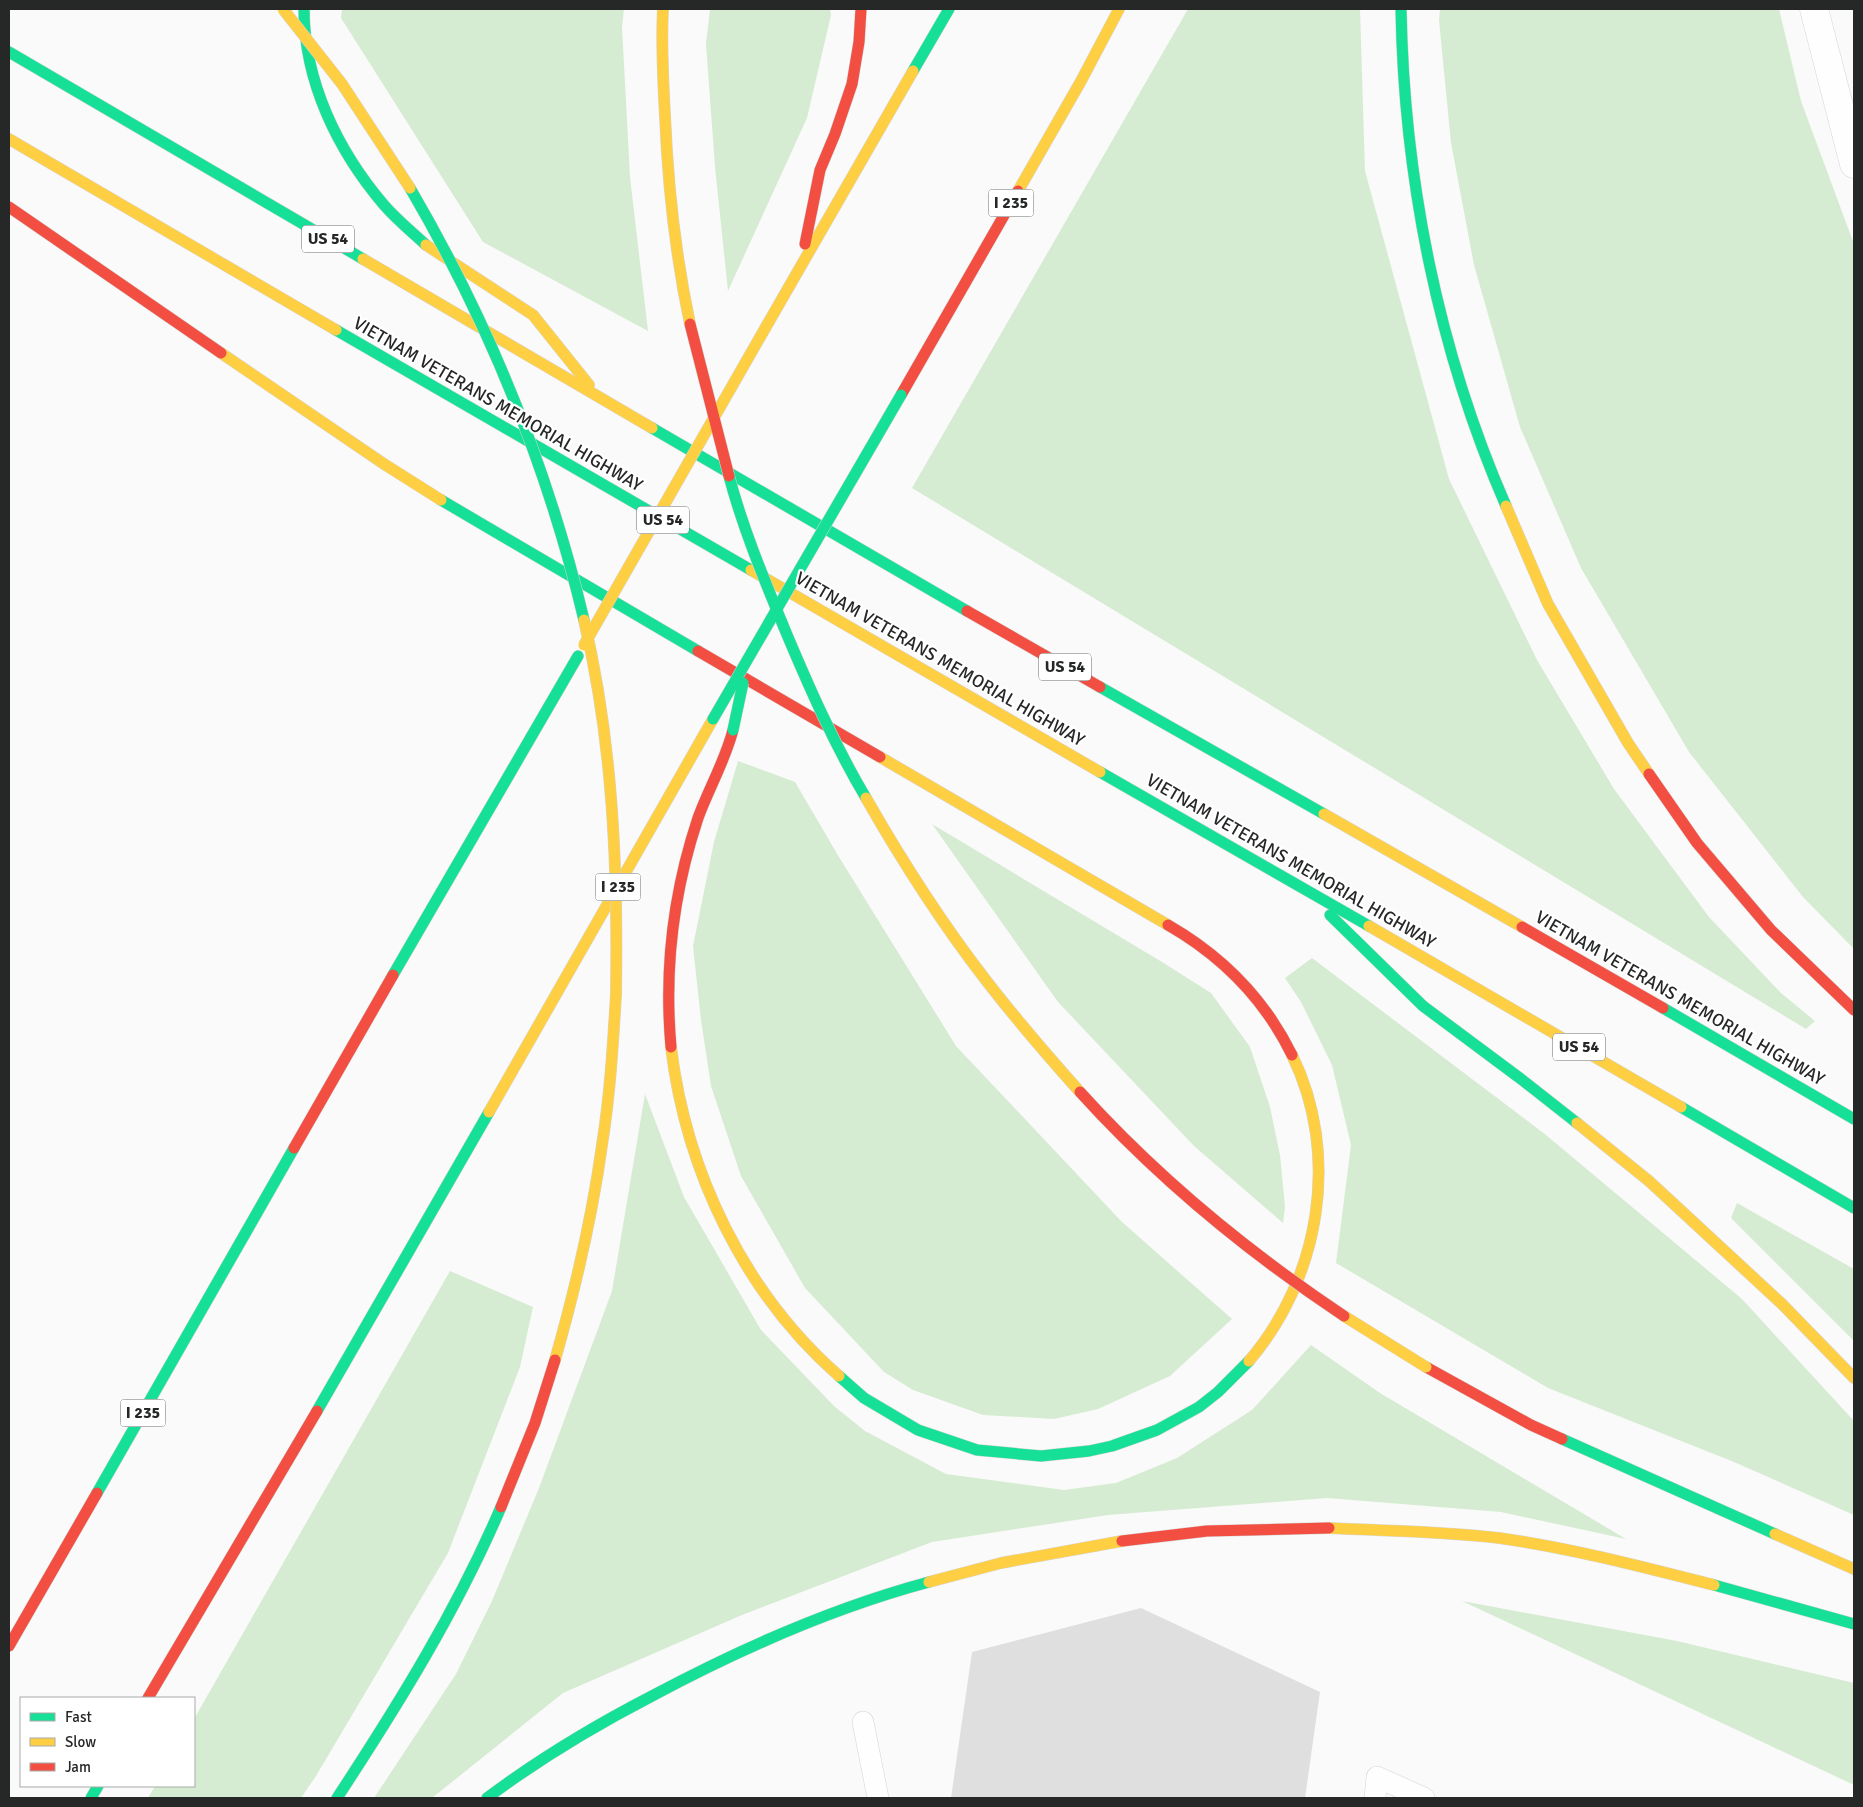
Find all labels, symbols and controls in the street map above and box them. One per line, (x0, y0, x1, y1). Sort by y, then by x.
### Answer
road number: I 235 (988, 190, 1034, 217)
road number: US 54 (302, 225, 354, 252)
street label: VIETNAM VETERANS MEMORIAL HIGHWAY (349, 312, 647, 496)
road number: US 54 (637, 506, 689, 534)
street label: VIETNAM VETERANS MEMORIAL HIGHWAY (791, 567, 1089, 751)
road number: US 54 (1039, 654, 1091, 680)
street label: VIETNAM VETERANS MEMORIAL HIGHWAY (1142, 769, 1440, 953)
road number: I 235 (596, 874, 640, 900)
street label: VIETNAM VETERANS MEMORIAL HIGHWAY (1531, 906, 1829, 1090)
road number: US 54 (1553, 1034, 1605, 1060)
road number: I 235 (120, 1400, 166, 1426)
legend (20, 1697, 195, 1787)
text: Fast (65, 1708, 92, 1726)
text: Slow (65, 1733, 96, 1751)
text: Jam (65, 1758, 91, 1776)

